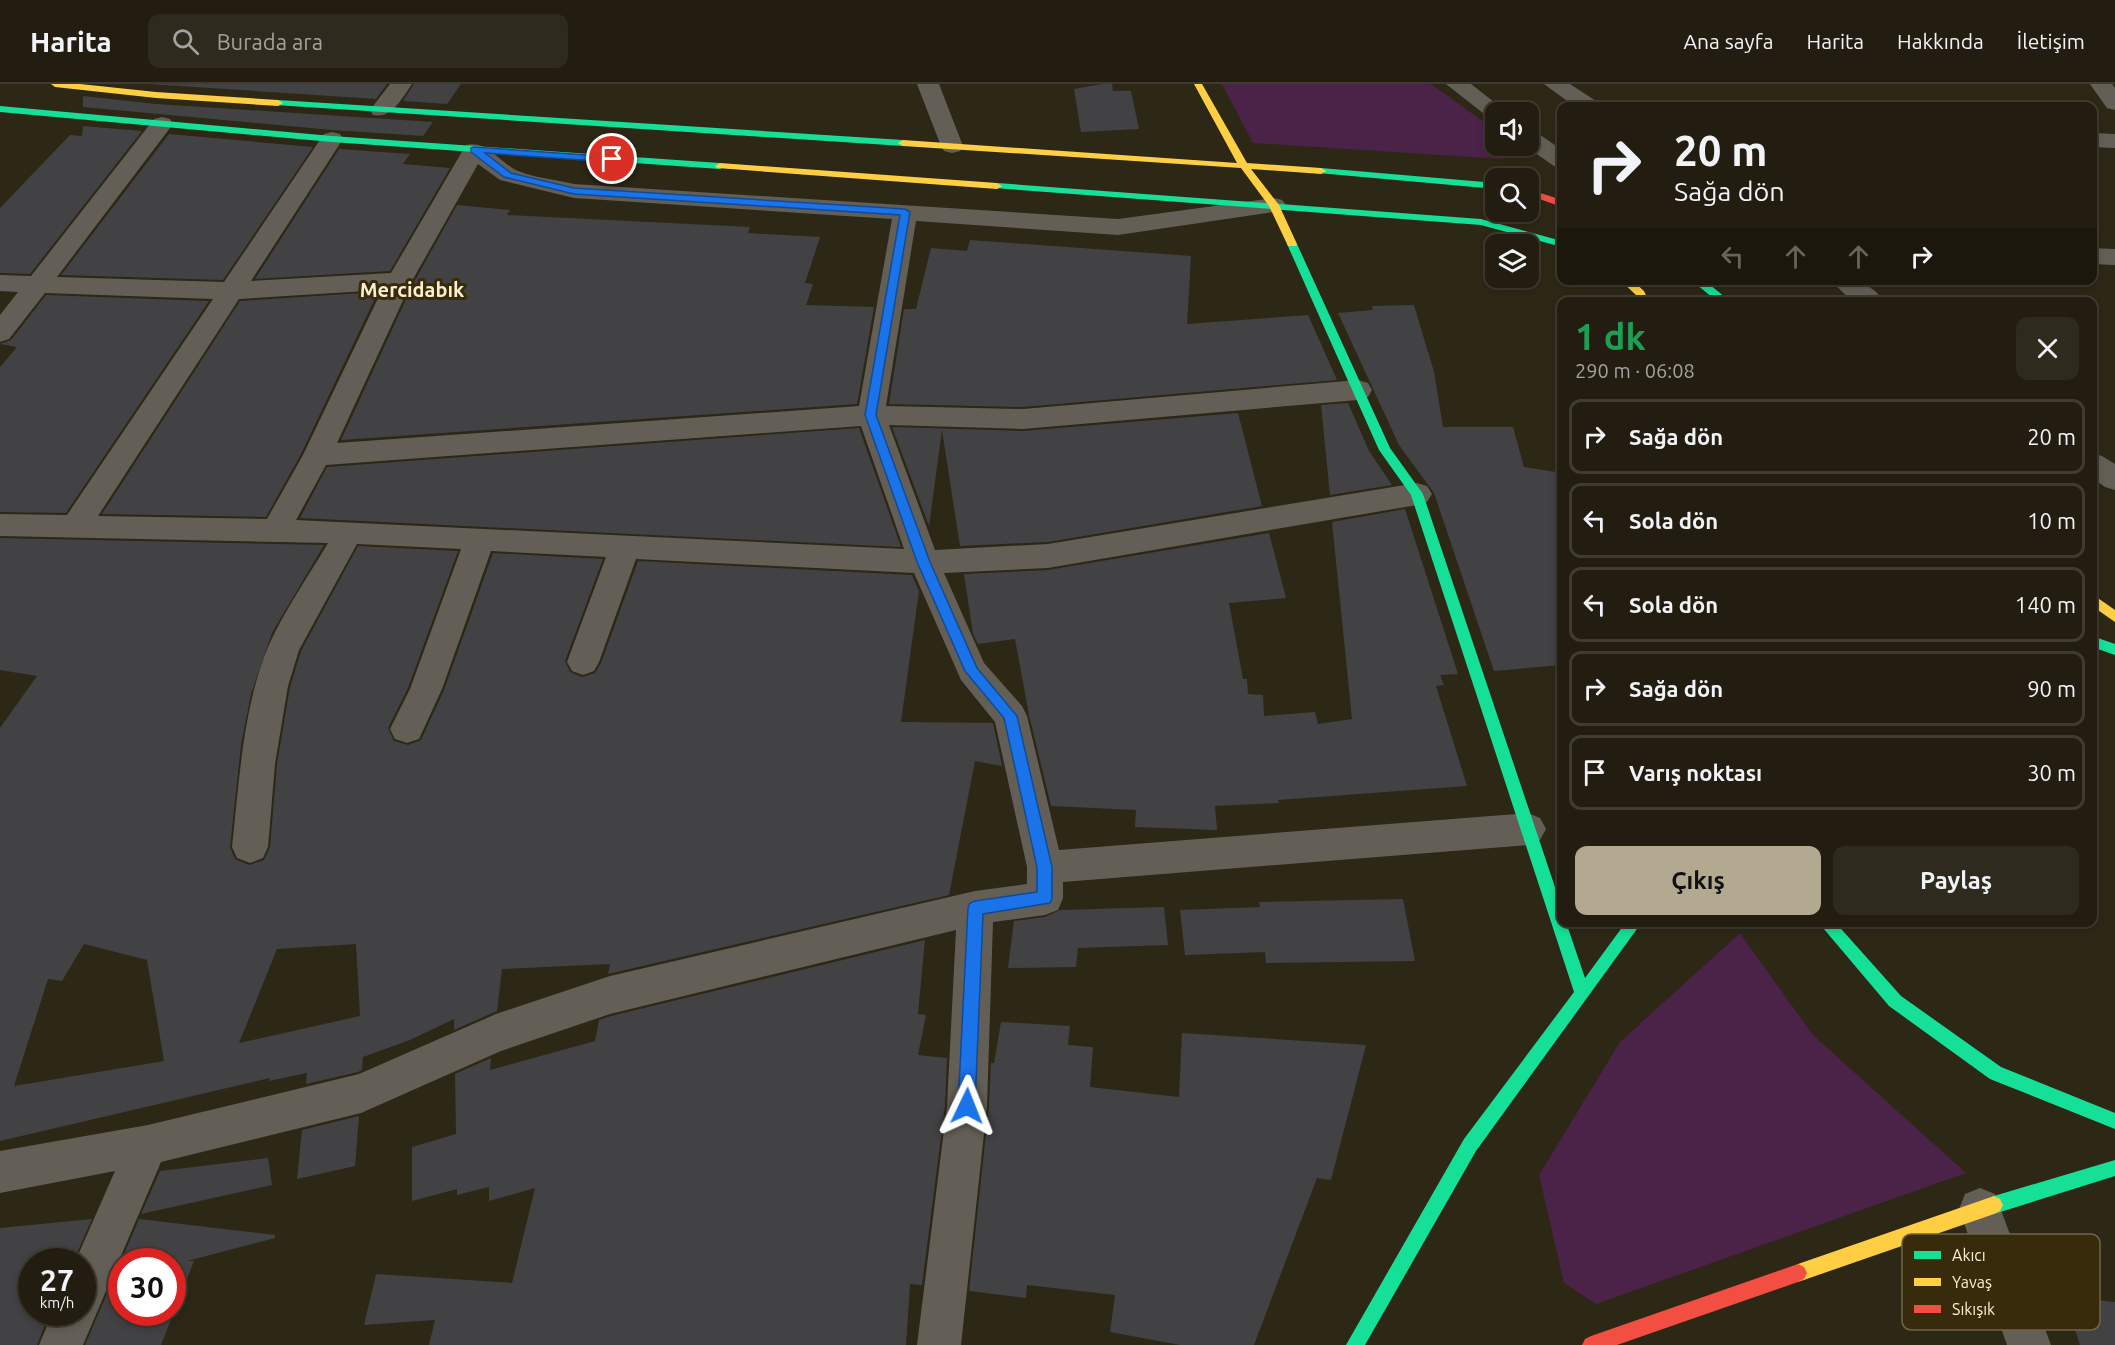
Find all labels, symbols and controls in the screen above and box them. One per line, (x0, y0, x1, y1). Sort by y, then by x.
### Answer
search box (148, 14, 568, 68)
icon: search (169, 25, 202, 58)
text: Harita (30, 26, 112, 57)
text: Burada ara (217, 29, 323, 54)
text: Ana sayfa (1683, 29, 1774, 53)
text: Harita (1807, 29, 1864, 53)
text: Hakkında (1897, 29, 1984, 53)
text: İletişim (2017, 29, 2085, 53)
map controls (1485, 102, 1539, 288)
button: sound (1485, 102, 1539, 156)
icon: right (1575, 126, 1653, 204)
text: 20 m (1674, 127, 1768, 174)
pin (586, 133, 637, 184)
icon: arrive (595, 142, 628, 175)
button: search (1485, 168, 1539, 222)
text: Sağa dön (1674, 176, 1785, 206)
button: layers (1485, 234, 1539, 288)
icon: left (1716, 240, 1749, 273)
icon: ahead (1779, 240, 1812, 273)
icon: ahead (1842, 240, 1875, 273)
icon: right (1905, 240, 1938, 273)
district label: Mercidabık (360, 278, 464, 301)
text: 1 dk (1575, 316, 1646, 357)
button: close (2016, 317, 2079, 380)
text: 290 m · 06:08 (1575, 359, 1695, 382)
icon: right (1578, 420, 1611, 453)
text: Sağa dön (1629, 424, 1723, 449)
text: 20 m (2027, 424, 2076, 449)
icon: left (1578, 504, 1611, 537)
text: Sola dön (1629, 508, 1718, 533)
text: 10 m (2027, 508, 2076, 533)
icon: left (1578, 588, 1611, 621)
text: Sola dön (1629, 592, 1718, 617)
text: 140 m (2015, 592, 2076, 617)
icon: right (1578, 672, 1611, 705)
text: Sağa dön (1629, 676, 1723, 701)
text: 90 m (2027, 676, 2076, 701)
icon: arrive (1578, 756, 1611, 789)
text: Varış noktası (1629, 760, 1762, 785)
text: 30 m (2027, 760, 2076, 785)
button: Çıkış (1575, 846, 1821, 915)
button: Paylaş (1833, 846, 2079, 915)
position arrow (935, 1074, 999, 1138)
legend (1902, 1234, 2100, 1330)
text: Akıcı (1952, 1246, 1986, 1264)
speed limit sign: 30 (108, 1248, 186, 1326)
text: 27 (40, 1263, 74, 1297)
text: Yavaş (1952, 1273, 1992, 1291)
text: km/h (40, 1294, 74, 1311)
text: Sıkışık (1952, 1300, 1995, 1318)

